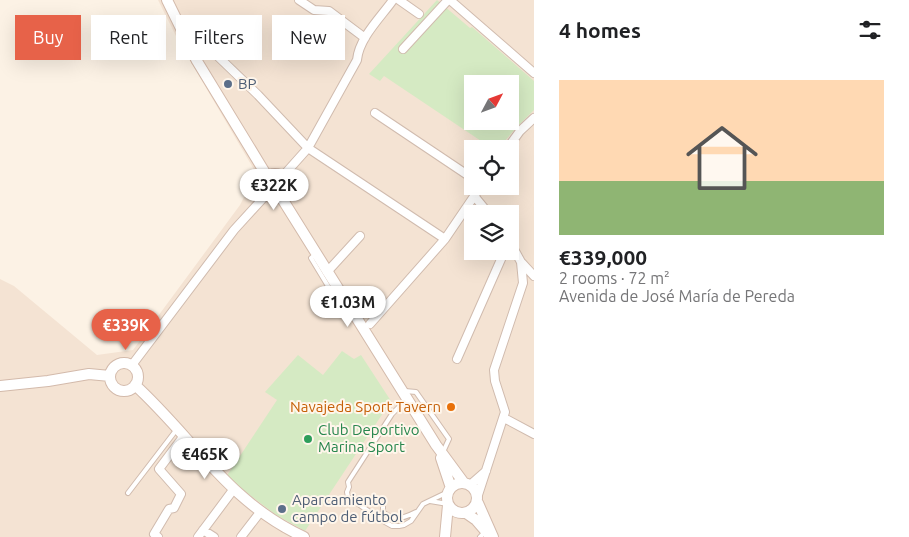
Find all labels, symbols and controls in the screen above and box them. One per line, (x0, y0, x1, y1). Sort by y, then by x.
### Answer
chip: Buy (15, 15, 81, 60)
chip: Rent (91, 15, 166, 60)
chip: Filters (176, 15, 262, 60)
chip: New (272, 15, 345, 60)
icon: filters (856, 16, 884, 44)
text: 4 homes (559, 18, 641, 42)
place label: BP (238, 75, 257, 92)
north arrow (464, 75, 519, 130)
map controls (464, 75, 519, 260)
marker: BP (222, 78, 234, 90)
icon: home (677, 113, 767, 203)
button: locate (464, 140, 519, 195)
pin: €322K (239, 168, 309, 211)
text: €322K (251, 176, 297, 194)
button: layers (464, 205, 519, 260)
text: €339,000 (559, 245, 647, 269)
text: 2 rooms · 72 m² (559, 269, 670, 287)
pin: €1.03M (307, 286, 389, 328)
text: Avenida de José María de Pereda (559, 287, 795, 305)
text: €1.03M (321, 293, 375, 311)
pin: €339K (91, 308, 161, 351)
text: €339K (103, 316, 149, 334)
place label: Navajeda Sport Tavern (290, 398, 441, 415)
marker: Navajeda Sport Tavern (445, 401, 457, 413)
place label: Club Deportivo Marina Sport (318, 421, 420, 455)
marker: Club Deportivo Marina Sport (302, 433, 314, 445)
pin: €465K (170, 438, 240, 480)
text: €465K (182, 445, 228, 463)
place label: Aparcamiento campo de fútbol (292, 491, 403, 525)
marker: Aparcamiento campo de fútbol (276, 503, 288, 515)

